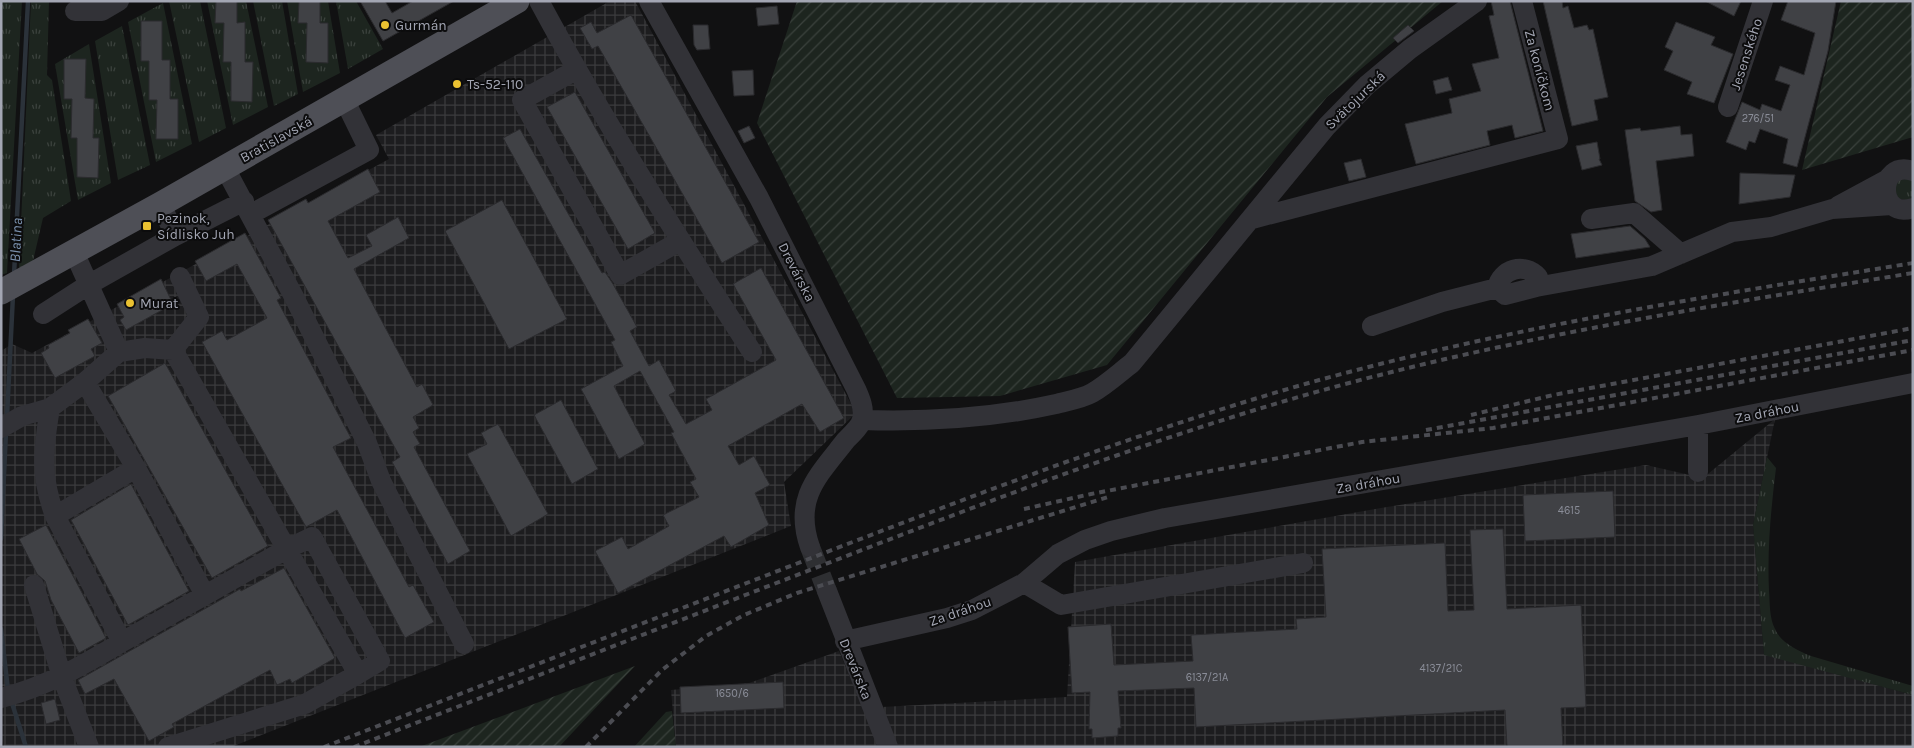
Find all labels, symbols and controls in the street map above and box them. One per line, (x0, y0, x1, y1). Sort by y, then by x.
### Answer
street label: Jesenského (1727, 16, 1766, 92)
place label: Gurmán (395, 17, 447, 34)
marker: Gurmán (379, 19, 391, 31)
street label: Za koníčkom (1521, 28, 1559, 113)
street label: Svätojurská (1322, 68, 1389, 133)
place label: Ts-52-110 (467, 76, 523, 93)
marker: Ts-52-110 (451, 78, 463, 90)
house number: 276/51 (1742, 112, 1774, 125)
street label: Bratislavská (237, 113, 315, 166)
place label: Pezinok, Sídlisko Juh (157, 210, 235, 243)
water label: Blatina (6, 217, 26, 263)
marker: Pezinok, Sídlisko Juh (141, 220, 153, 232)
street label: Drevárska (774, 240, 819, 305)
place label: Murat (140, 295, 178, 312)
marker: Murat (124, 297, 136, 309)
street label: Za dráhou (1734, 398, 1801, 427)
street label: Za dráhou (1335, 469, 1402, 498)
house number: 4615 (1558, 504, 1580, 517)
street label: Za dráhou (927, 593, 994, 630)
street label: Drevárska (836, 636, 875, 702)
house number: 4137/21C (1420, 662, 1463, 675)
house number: 6137/21A (1186, 671, 1229, 684)
house number: 1650/6 (715, 687, 749, 700)

